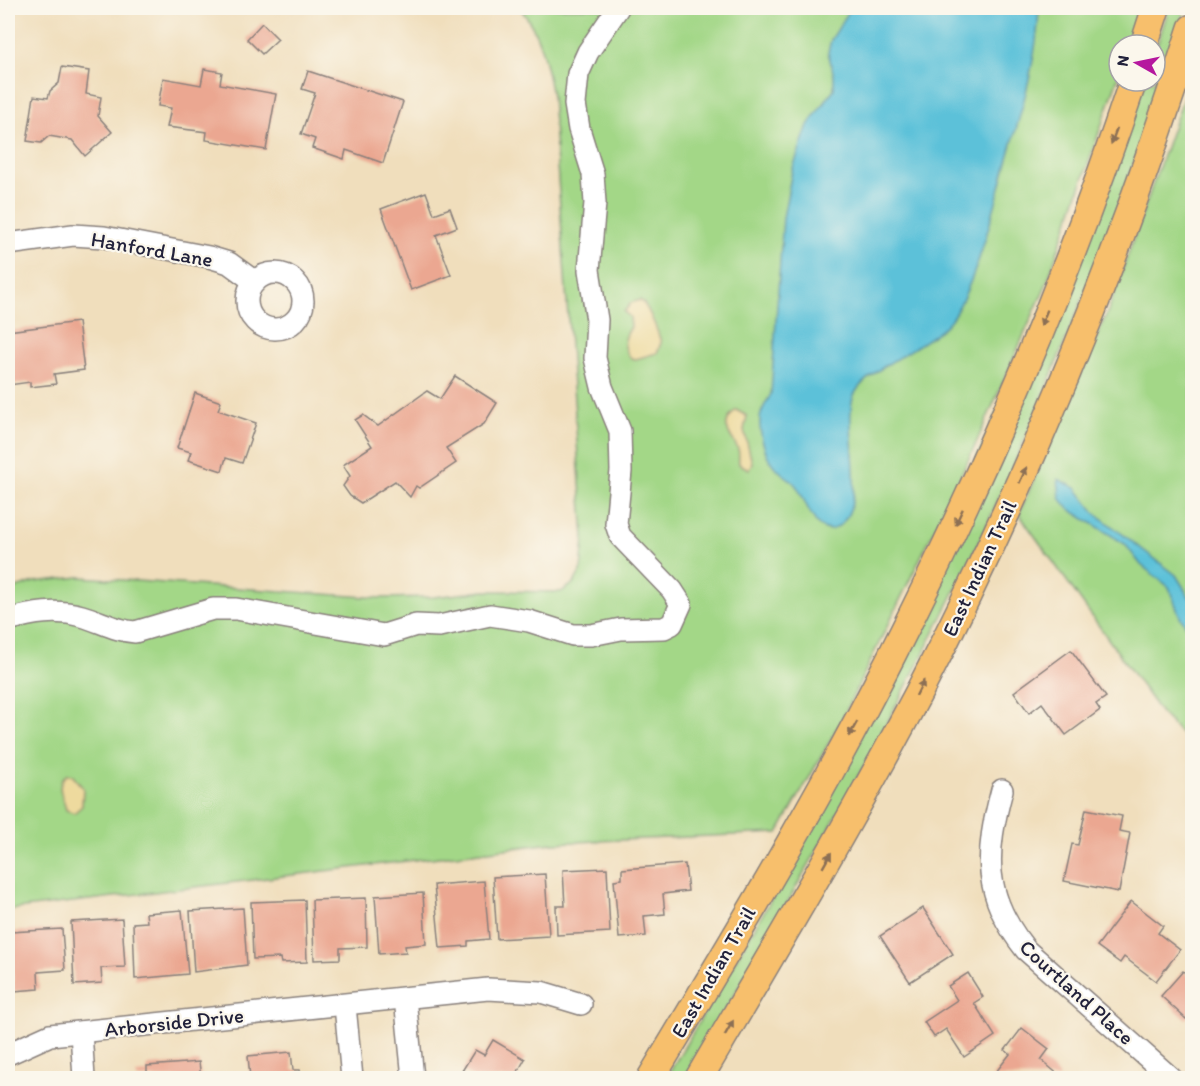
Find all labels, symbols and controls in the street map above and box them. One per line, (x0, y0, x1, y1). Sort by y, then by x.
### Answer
north arrow (1107, 33, 1167, 93)
text: N (1112, 54, 1133, 68)
one-way arrow (1108, 127, 1118, 145)
street label: Hanford Lane (89, 226, 215, 272)
one-way arrow (1039, 310, 1049, 328)
one-way arrow (1018, 465, 1028, 483)
street label: East Indian Trail (937, 496, 1021, 640)
one-way arrow (954, 508, 963, 525)
one-way arrow (916, 680, 925, 697)
one-way arrow (848, 721, 858, 738)
one-way arrow (822, 851, 832, 868)
street label: East Indian Trail (665, 902, 761, 1042)
street label: Courtland Place (1015, 934, 1139, 1050)
street label: Arborside Drive (103, 1002, 245, 1042)
one-way arrow (724, 1019, 734, 1036)

